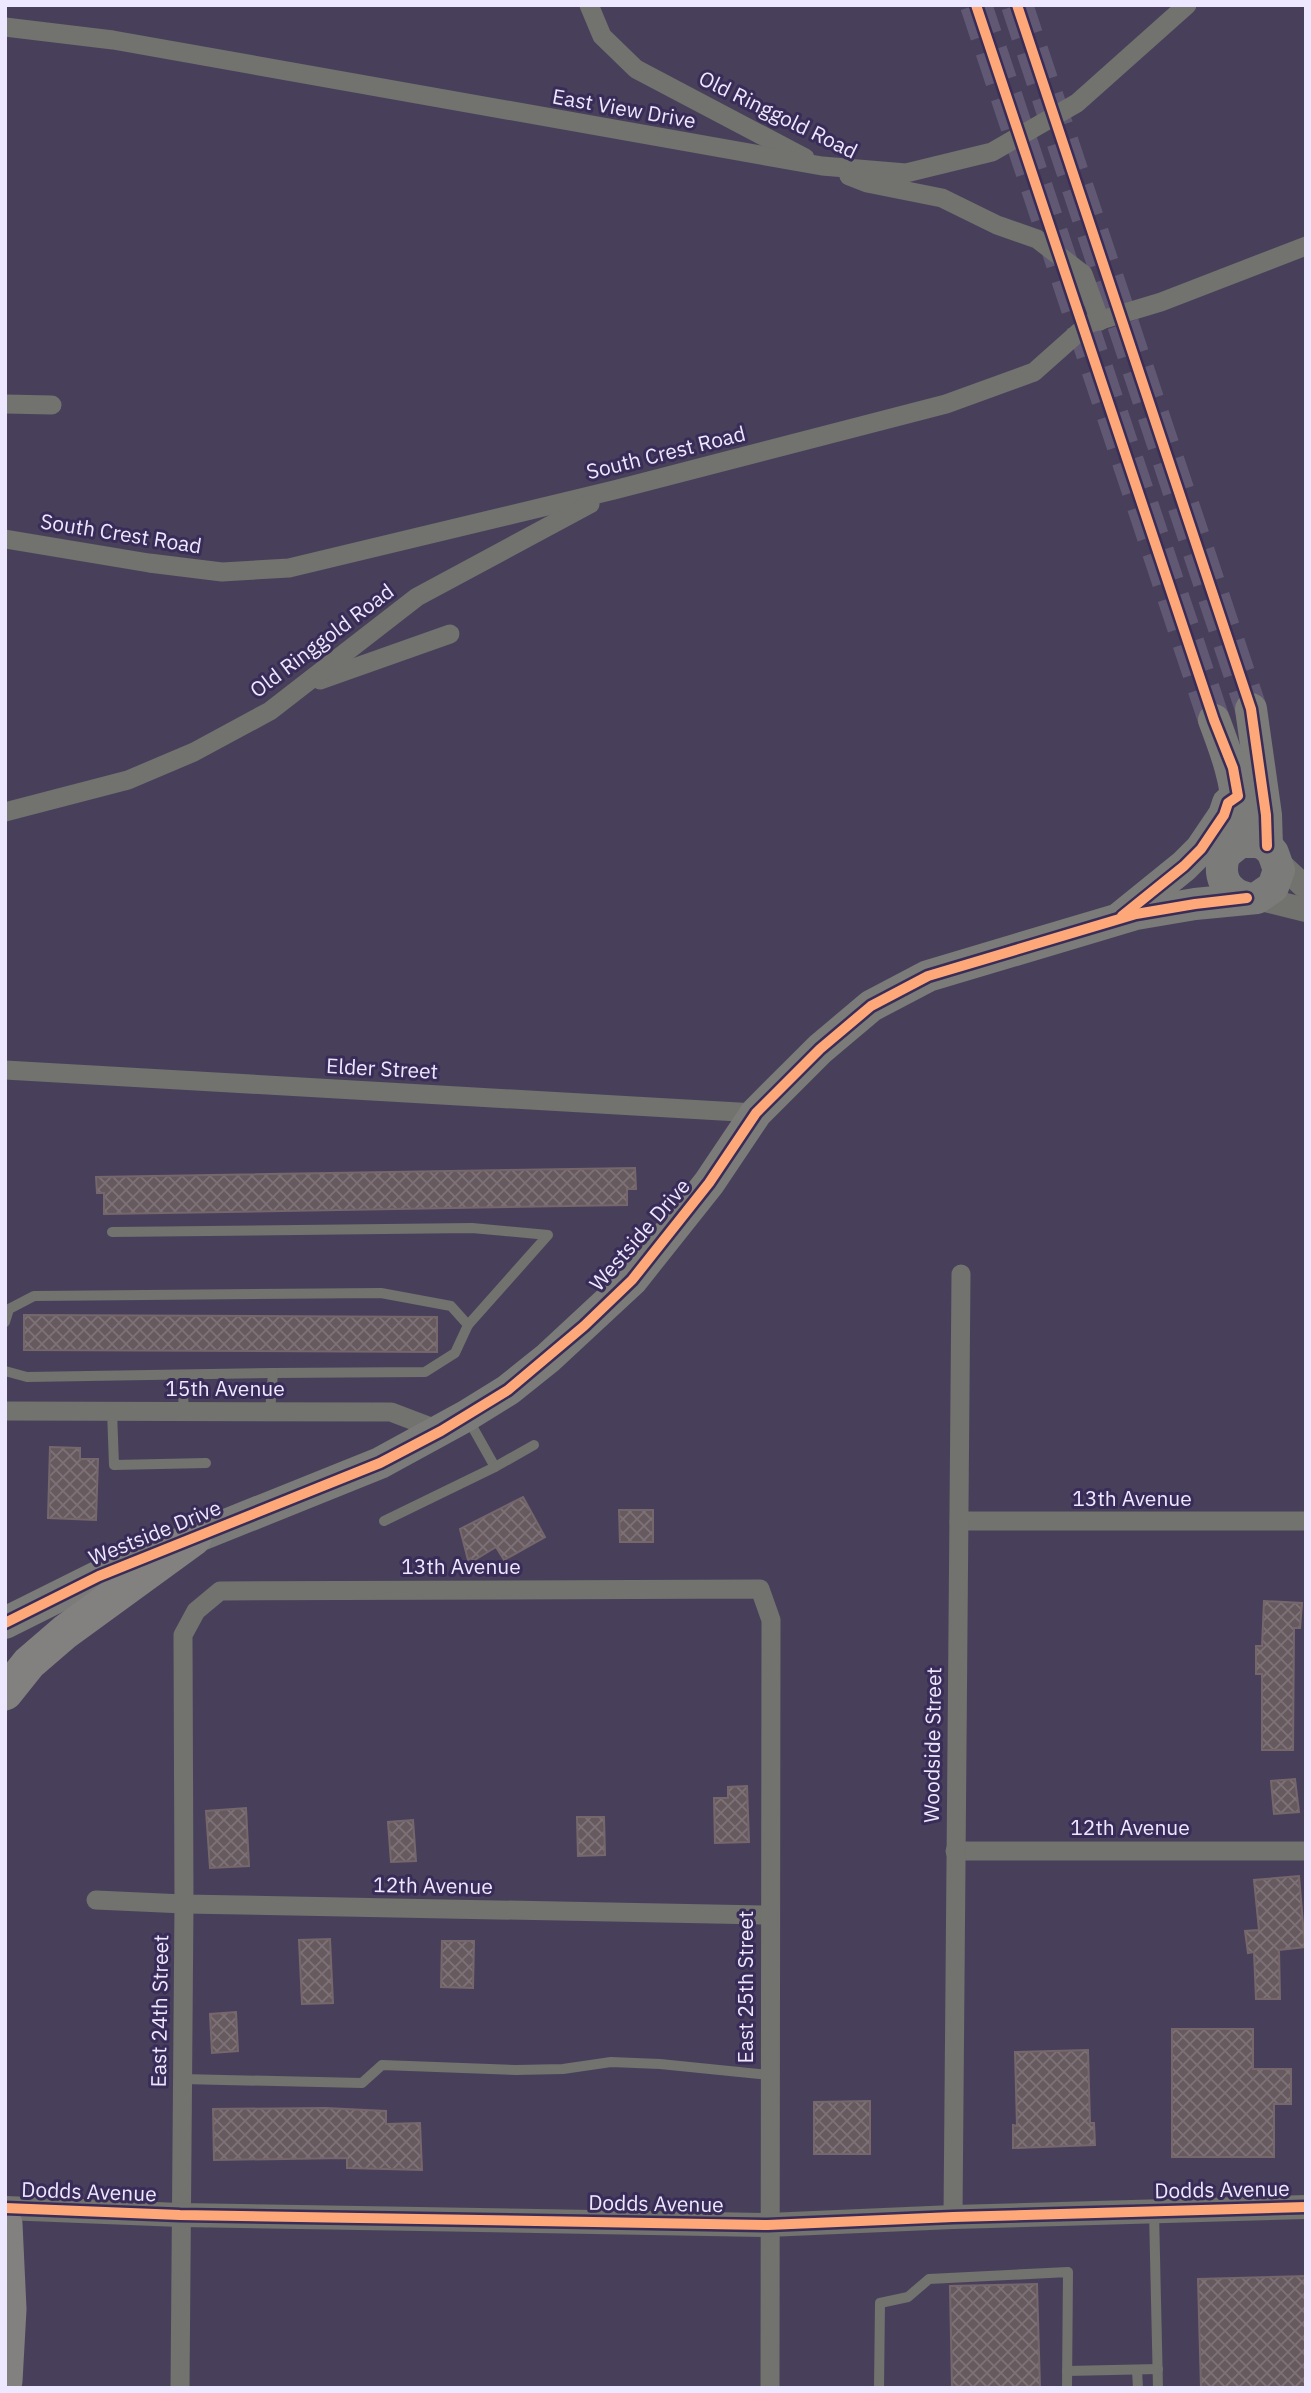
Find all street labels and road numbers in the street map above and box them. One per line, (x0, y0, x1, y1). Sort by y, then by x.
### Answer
street label: Old Ringgold Road (694, 64, 862, 165)
street label: East View Drive (550, 82, 698, 134)
street label: South Crest Road (583, 419, 748, 485)
street label: South Crest Road (38, 506, 204, 560)
street label: Old Ringgold Road (244, 577, 399, 704)
street label: Elder Street (325, 1051, 439, 1085)
street label: Westside Drive (583, 1172, 696, 1296)
street label: 15th Avenue (165, 1374, 285, 1402)
street label: 13th Avenue (1072, 1484, 1192, 1512)
street label: Westside Drive (84, 1493, 225, 1571)
street label: 13th Avenue (401, 1552, 521, 1580)
street label: Woodside Street (917, 1667, 947, 1823)
street label: 12th Avenue (1070, 1813, 1190, 1841)
street label: 12th Avenue (373, 1870, 493, 1900)
street label: East 25th Street (731, 1911, 759, 2063)
street label: East 24th Street (144, 1934, 174, 2088)
street label: Dodds Avenue (1154, 2174, 1290, 2204)
street label: Dodds Avenue (21, 2175, 157, 2207)
street label: Dodds Avenue (588, 2188, 724, 2218)

